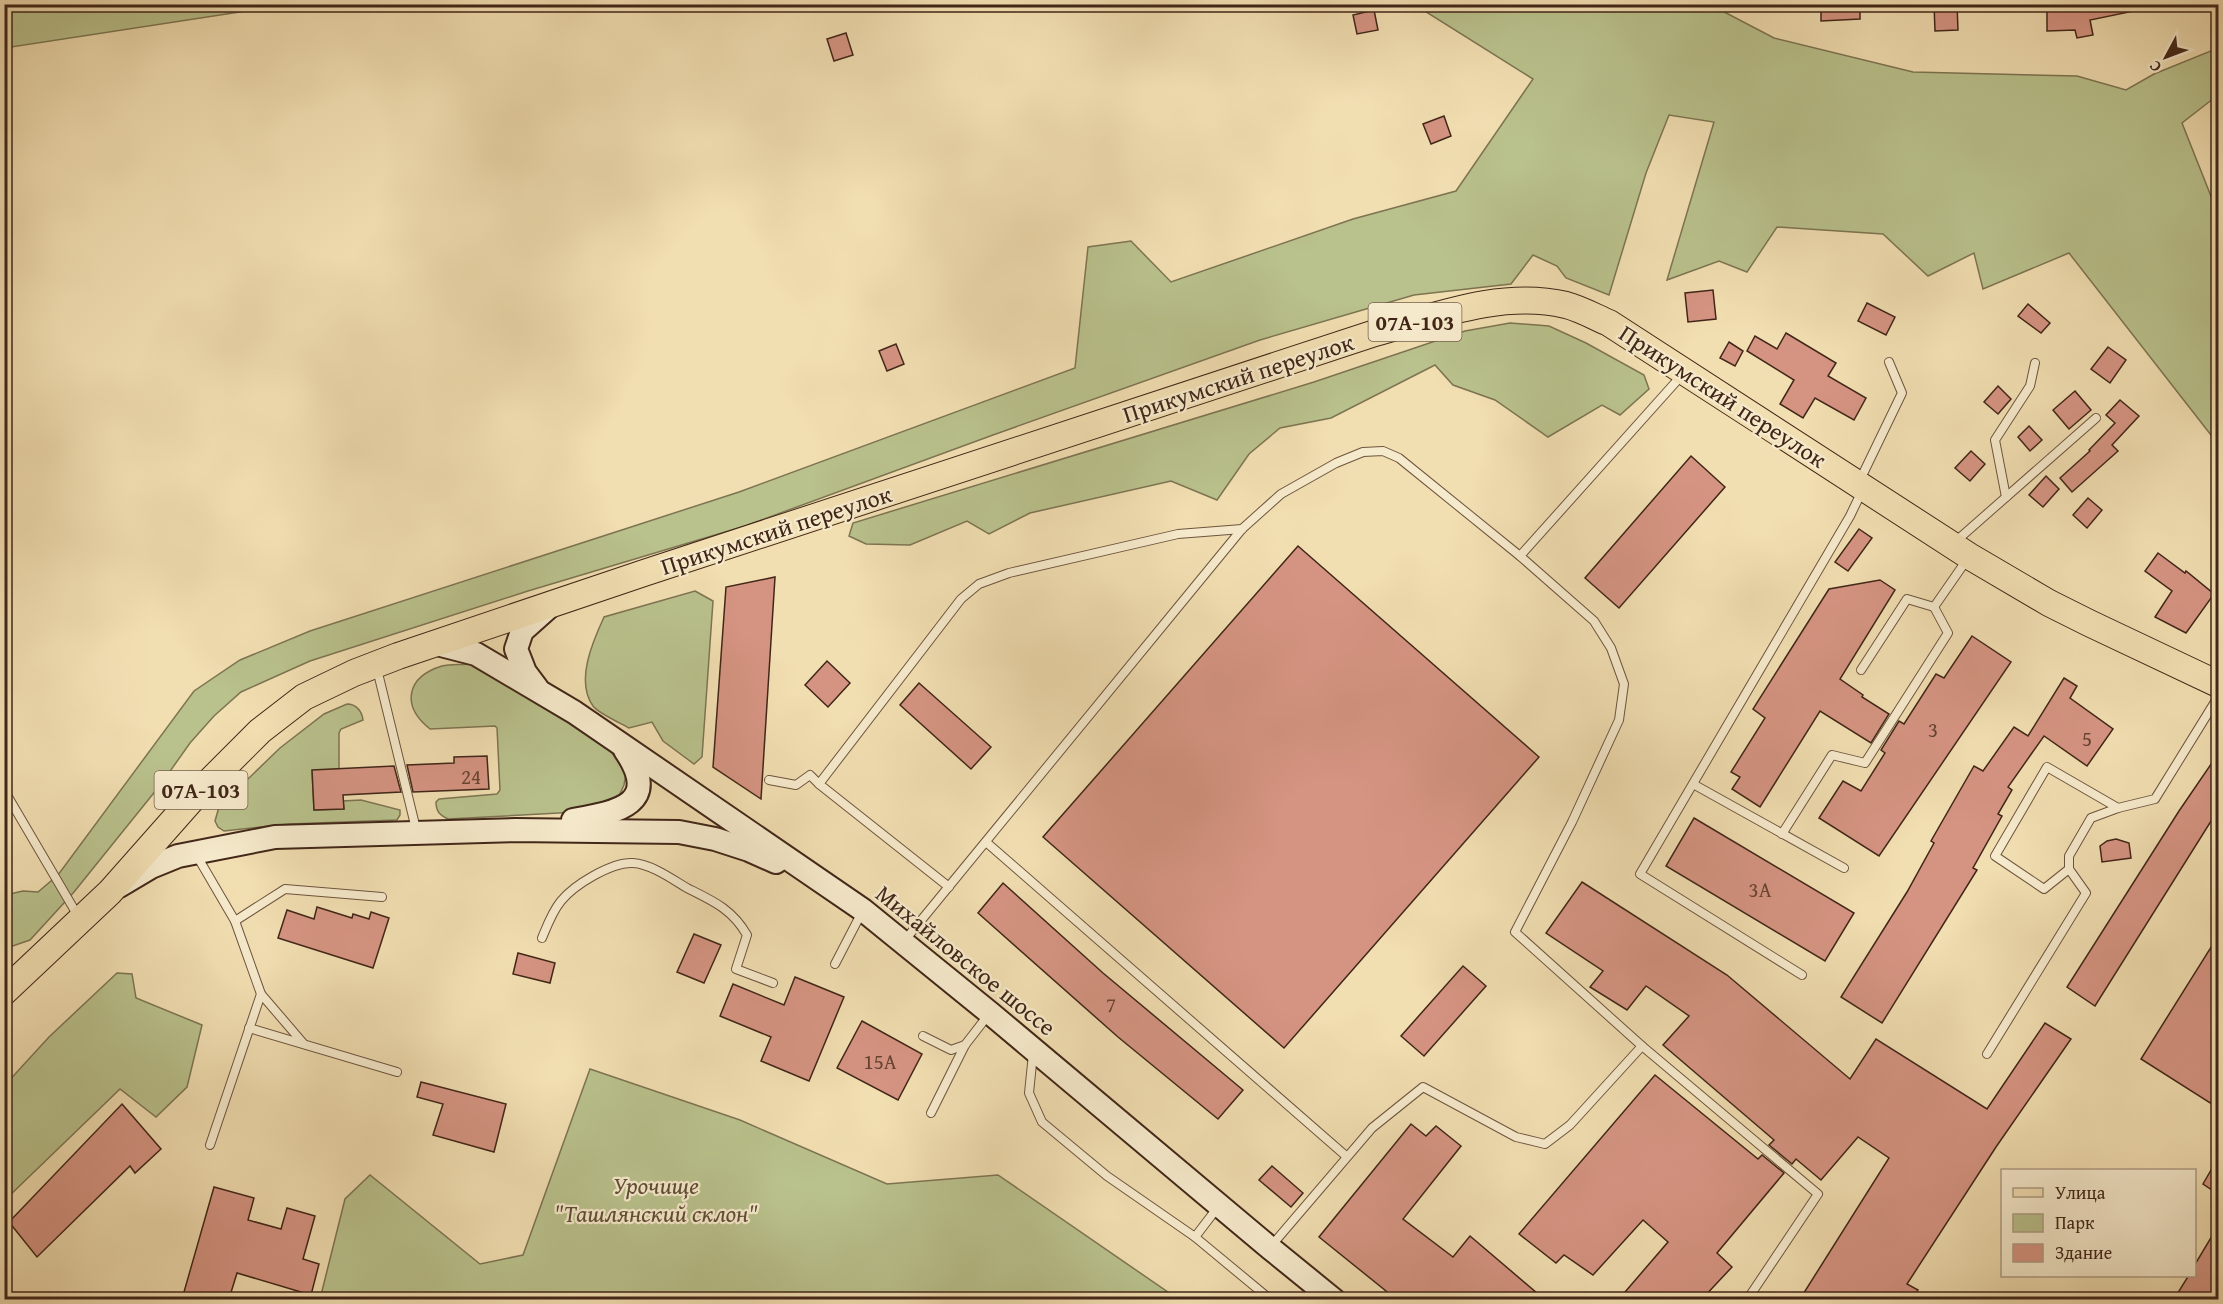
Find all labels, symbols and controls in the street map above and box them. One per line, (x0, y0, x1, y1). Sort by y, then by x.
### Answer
north arrow (2136, 27, 2196, 87)
text: С (2143, 56, 2167, 78)
road number: 07А-103 (1368, 303, 1462, 341)
street label: Прикумский переулок (1612, 316, 1834, 477)
street label: Прикумский переулок (1118, 324, 1358, 432)
street label: Прикумский переулок (656, 476, 896, 584)
house number: 3 (1928, 714, 1938, 745)
house number: 5 (2082, 723, 2092, 754)
house number: 24 (461, 761, 481, 792)
road number: 07А-103 (154, 771, 248, 809)
house number: 3А (1749, 874, 1772, 905)
street label: Михайловское шоссе (868, 876, 1064, 1044)
house number: 7 (1106, 989, 1116, 1020)
house number: 15А (864, 1046, 897, 1077)
park label: Урочище "Ташлянский склон" (554, 1168, 758, 1231)
legend (2001, 1169, 2196, 1277)
text: Улица (2055, 1179, 2106, 1206)
text: Парк (2055, 1209, 2095, 1236)
text: Здание (2055, 1239, 2112, 1266)

